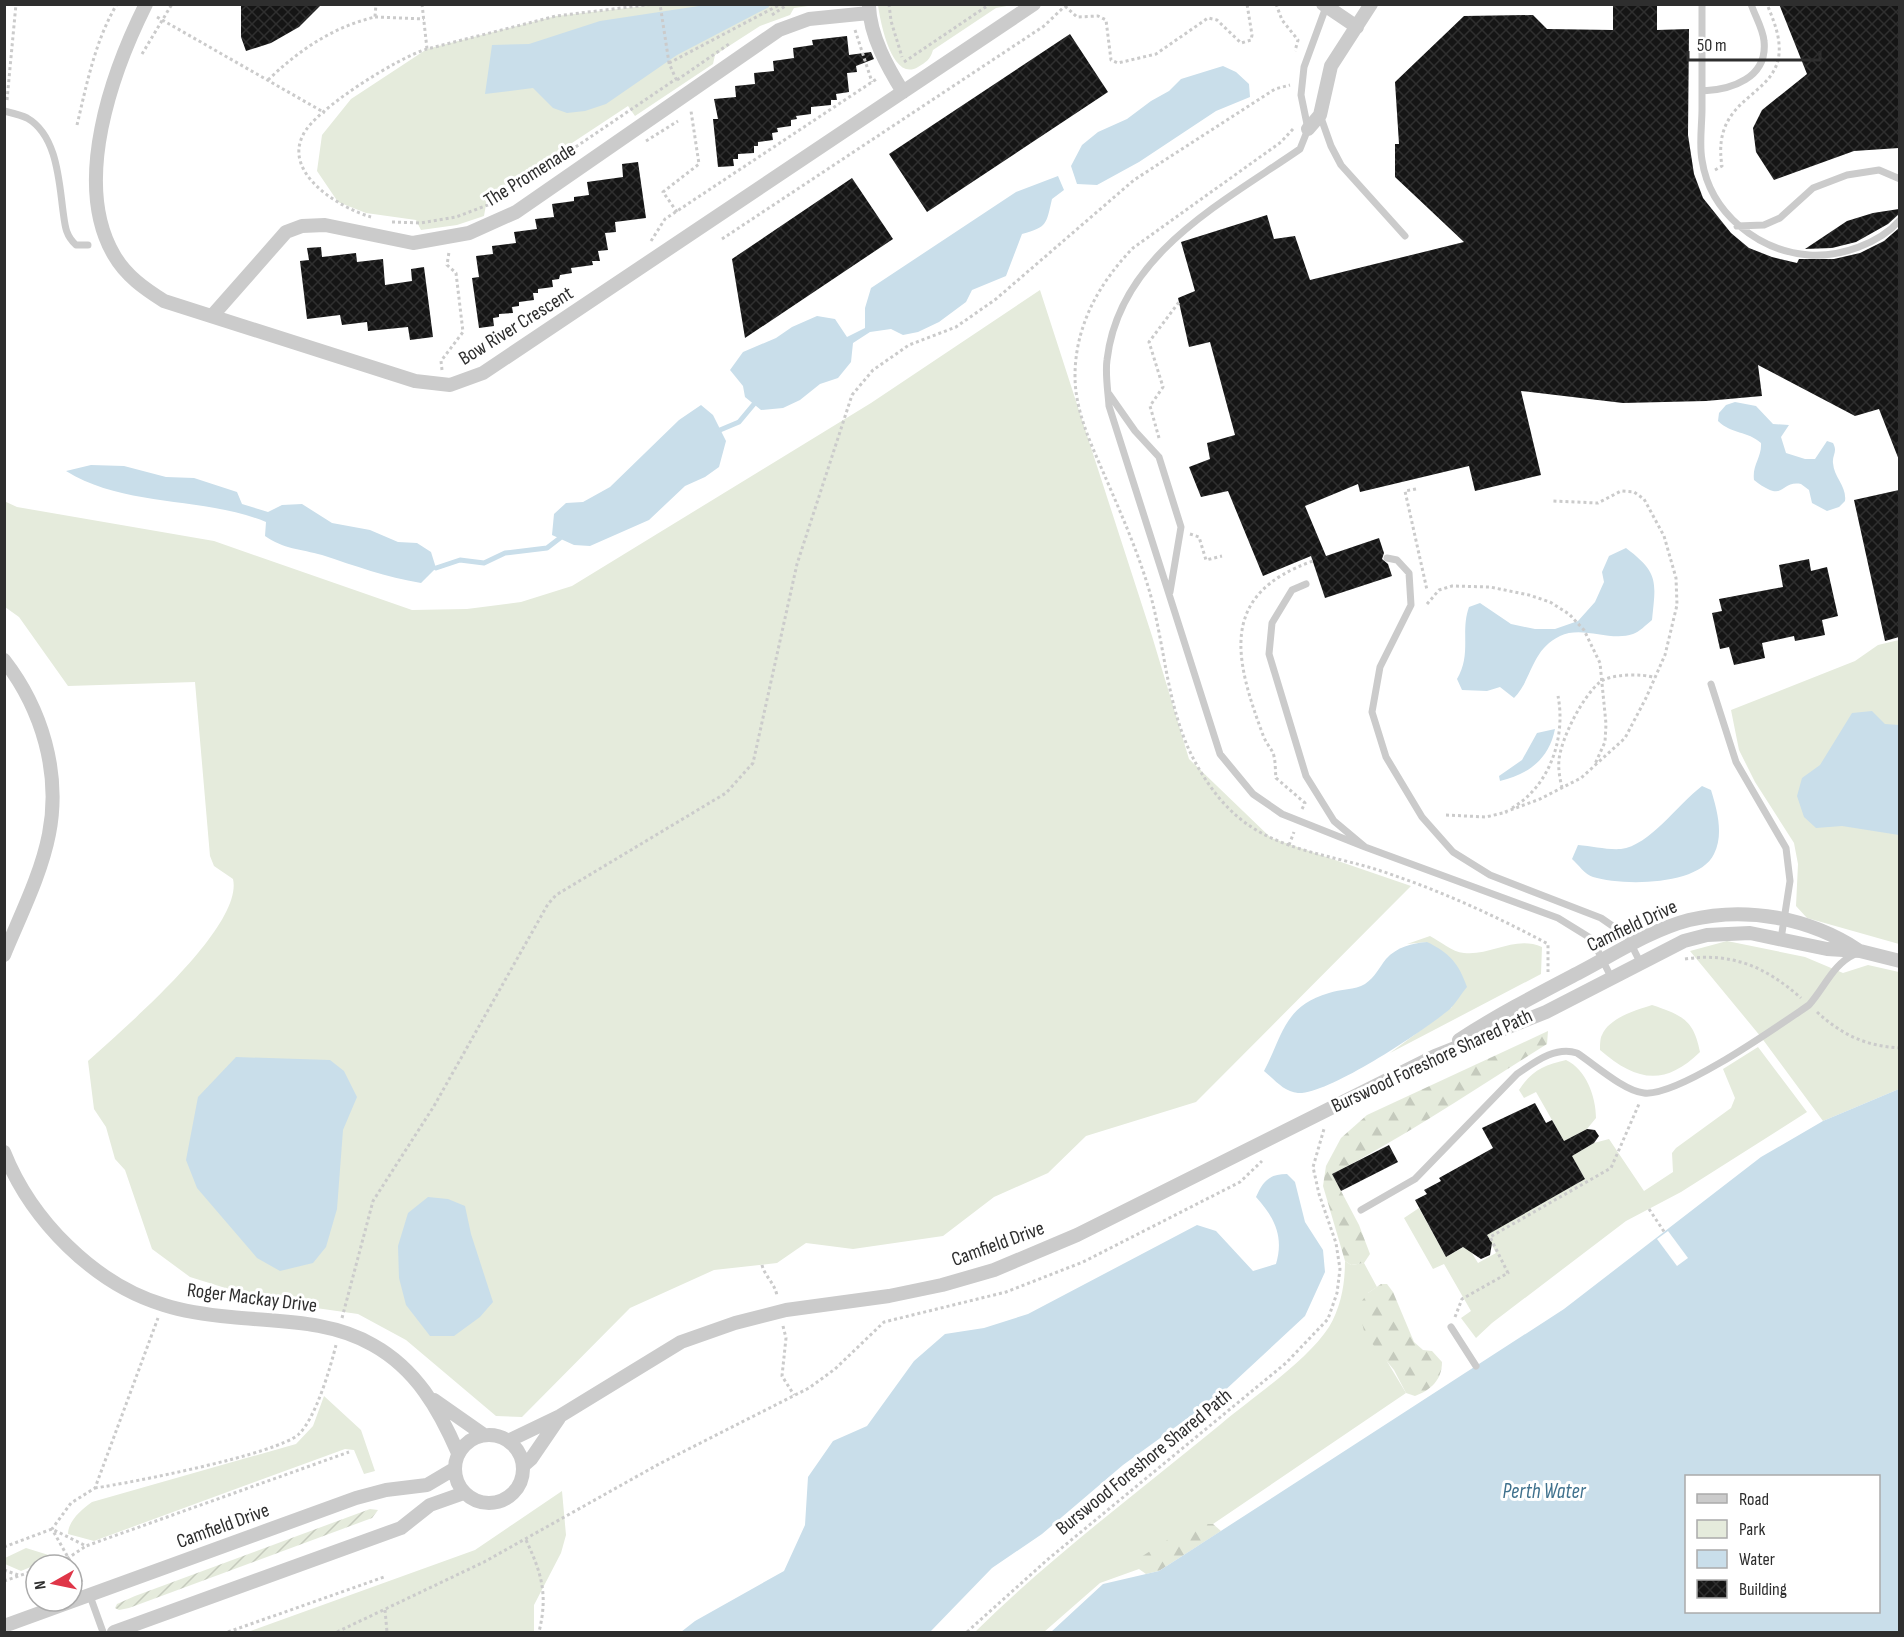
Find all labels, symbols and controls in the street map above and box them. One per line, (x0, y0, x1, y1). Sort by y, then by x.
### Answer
scale bar (1688, 24, 1820, 62)
text: 50 m (1697, 35, 1727, 56)
street label: The Promenade (480, 137, 580, 213)
street label: Bow River Crescent (454, 281, 578, 371)
street label: Camfield Drive (1583, 895, 1681, 957)
street label: Burswood Foreshore Shared Path (1328, 1004, 1536, 1118)
street label: Camfield Drive (948, 1216, 1048, 1272)
street label: Roger Mackay Drive (186, 1278, 318, 1318)
street label: Burswood Foreshore Shared Path (1051, 1384, 1237, 1540)
legend (1685, 1475, 1880, 1613)
water label: Perth Water (1502, 1479, 1587, 1504)
text: Road (1739, 1489, 1769, 1510)
street label: Camfield Drive (173, 1498, 273, 1554)
text: Park (1739, 1519, 1765, 1540)
text: Water (1739, 1549, 1775, 1570)
north arrow (24, 1553, 84, 1613)
text: N (31, 1579, 51, 1591)
text: Building (1739, 1579, 1787, 1600)

